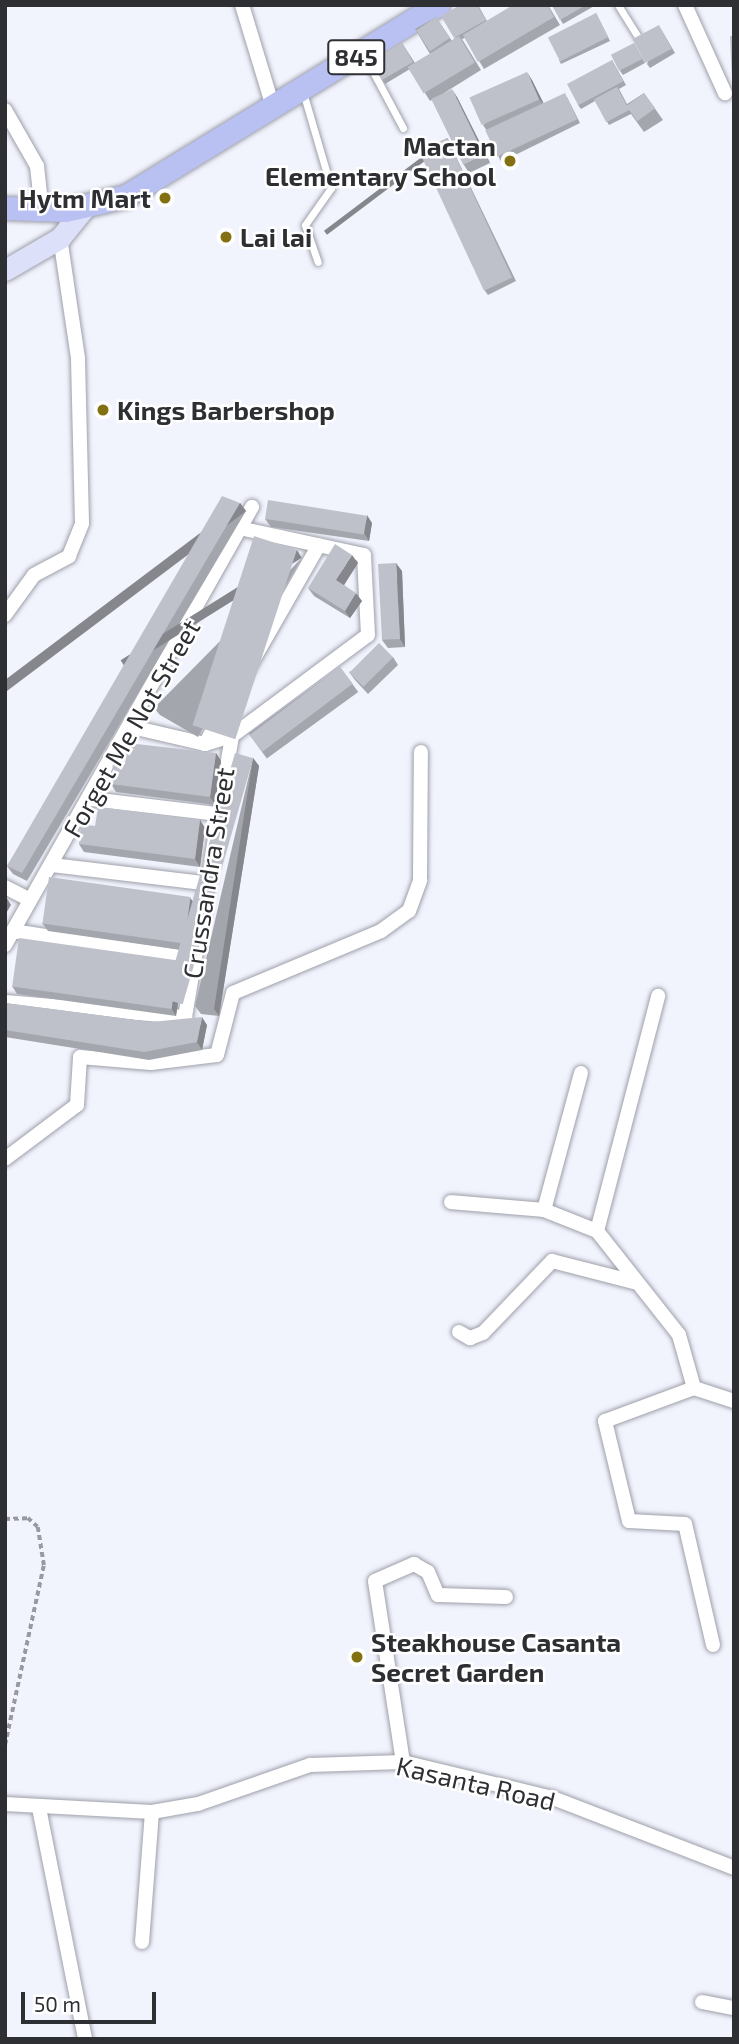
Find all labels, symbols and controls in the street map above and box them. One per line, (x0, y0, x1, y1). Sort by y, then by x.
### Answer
road number: 845 (326, 36, 386, 78)
place label: Mactan Elementary School (264, 130, 496, 192)
marker: Mactan Elementary School (502, 153, 518, 169)
place label: Hytm Mart (19, 182, 151, 214)
marker: Hytm Mart (157, 190, 173, 206)
place label: Lai lai (240, 221, 312, 253)
marker: Lai lai (218, 229, 234, 245)
place label: Kings Barbershop (117, 394, 335, 426)
marker: Kings Barbershop (95, 402, 111, 418)
street label: Forget Me Not Street (56, 614, 206, 842)
street label: Crussandra Street (176, 765, 240, 981)
place label: Steakhouse Casanta Secret Garden (371, 1626, 621, 1688)
marker: Steakhouse Casanta Secret Garden (349, 1649, 365, 1665)
street label: Kasanta Road (394, 1750, 558, 1816)
scale bar (24, 1978, 159, 2022)
text: 50 m (34, 1991, 81, 2016)

